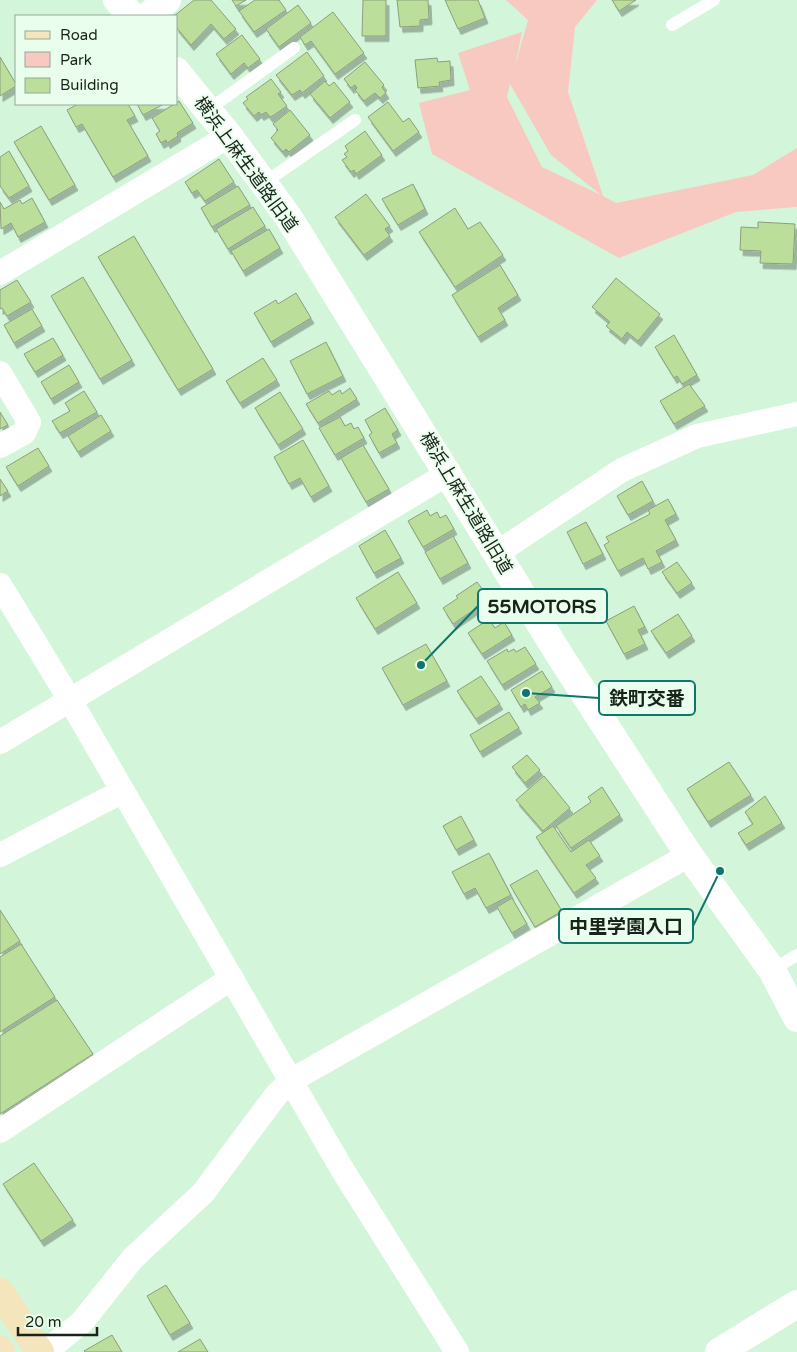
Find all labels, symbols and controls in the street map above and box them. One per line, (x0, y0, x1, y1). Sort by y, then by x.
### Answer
legend (15, 15, 178, 105)
text: Road (60, 26, 98, 44)
text: Park (60, 51, 92, 69)
text: Building (60, 76, 119, 94)
street label: 横浜上麻生道路旧道 (189, 92, 303, 236)
street label: 横浜上麻生道路旧道 (415, 428, 517, 578)
callout: 55MOTORS (478, 589, 607, 623)
text: 55MOTORS (488, 596, 597, 618)
callout: 鉄町交番 (599, 681, 695, 715)
text: 鉄町交番 (609, 688, 685, 710)
callout: 中里学園入口 (559, 909, 693, 943)
text: 中里学園入口 (569, 916, 683, 938)
scale bar (18, 1304, 96, 1336)
text: 20 m (25, 1313, 62, 1331)

